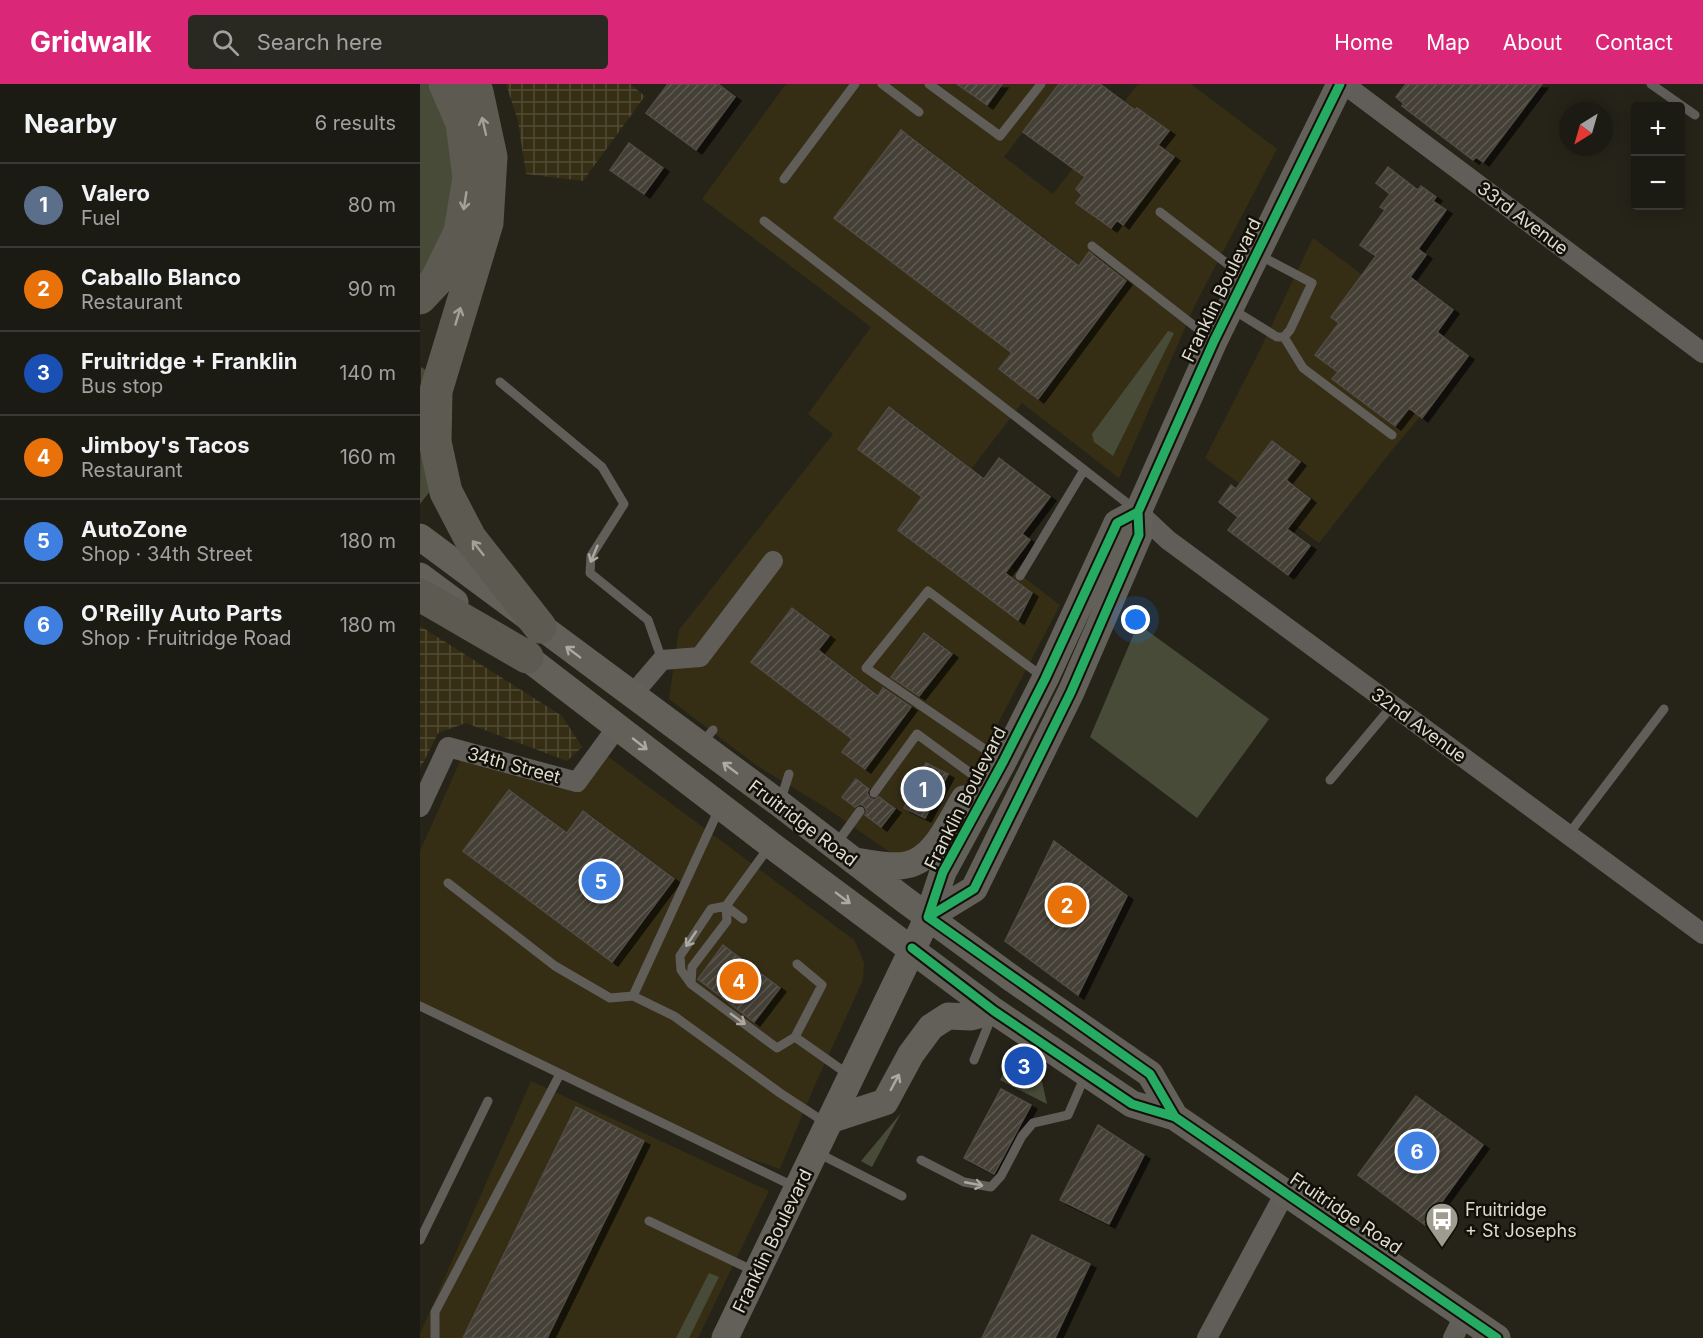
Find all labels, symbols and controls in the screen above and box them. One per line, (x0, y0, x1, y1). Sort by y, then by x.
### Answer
search box (188, 15, 608, 69)
text: Gridwalk (30, 25, 152, 59)
icon: search (209, 26, 242, 59)
text: Search here (257, 29, 382, 55)
text: Home (1334, 30, 1393, 55)
text: Map (1426, 30, 1470, 55)
text: About (1503, 30, 1562, 55)
text: Contact (1595, 30, 1673, 55)
north arrow (1559, 102, 1613, 156)
map controls (1631, 102, 1685, 210)
button: + (1631, 102, 1685, 156)
text: Nearby (24, 108, 117, 139)
text: 6 results (315, 111, 396, 135)
one-way arrow (478, 117, 490, 136)
button: − (1631, 156, 1685, 210)
street label: 33rd Avenue (1474, 177, 1572, 259)
text: Valero (81, 180, 150, 206)
one-way arrow (459, 191, 470, 210)
text: 1 (39, 193, 48, 217)
text: 80 m (348, 193, 396, 217)
text: Fuel (81, 206, 120, 230)
street label: Franklin Boulevard (1177, 215, 1265, 365)
text: Caballo Blanco (81, 264, 241, 290)
text: 2 (37, 277, 50, 301)
text: 90 m (348, 277, 396, 301)
text: Restaurant (81, 290, 183, 314)
one-way arrow (453, 307, 464, 326)
text: Fruitridge + Franklin (81, 348, 297, 374)
text: 3 (37, 361, 50, 385)
text: 140 m (339, 361, 396, 385)
text: Bus stop (81, 374, 163, 398)
text: Jimboy's Tacos (81, 432, 250, 458)
text: 4 (37, 445, 50, 469)
text: 160 m (340, 445, 396, 469)
text: Restaurant (81, 458, 183, 482)
text: AutoZone (81, 516, 187, 542)
text: 5 (37, 529, 50, 553)
text: 180 m (340, 529, 396, 553)
one-way arrow (471, 540, 484, 556)
text: Shop · 34th Street (81, 542, 253, 566)
one-way arrow (588, 545, 599, 563)
text: O'Reilly Auto Parts (81, 600, 282, 626)
your location (1121, 605, 1150, 634)
text: 6 (37, 613, 50, 637)
text: 180 m (340, 613, 396, 637)
text: Shop · Fruitridge Road (81, 626, 292, 650)
one-way arrow (566, 645, 582, 658)
street label: 32nd Avenue (1368, 684, 1470, 766)
street label: Franklin Boulevard (920, 723, 1010, 873)
one-way arrow (632, 737, 648, 750)
street label: 34th Street (465, 743, 563, 787)
one-way arrow (722, 762, 738, 774)
pin: 1 (904, 766, 942, 812)
street label: Fruitridge Road (745, 775, 861, 871)
pin: 5 (582, 858, 621, 904)
pin: 2 (1048, 882, 1086, 928)
one-way arrow (835, 892, 851, 905)
one-way arrow (685, 930, 697, 947)
pin: 4 (720, 958, 758, 1004)
one-way arrow (729, 1013, 745, 1025)
pin: 3 (1004, 1044, 1044, 1088)
one-way arrow (890, 1074, 901, 1092)
pin: 6 (1398, 1128, 1436, 1174)
street label: Franklin Boulevard (728, 1166, 816, 1316)
street label: Fruitridge Road (1286, 1168, 1406, 1258)
one-way arrow (964, 1179, 983, 1190)
place label: Fruitridge + St Josephs (1465, 1199, 1577, 1241)
bus stop icon: Fruitridge + St Josephs (1424, 1201, 1460, 1248)

